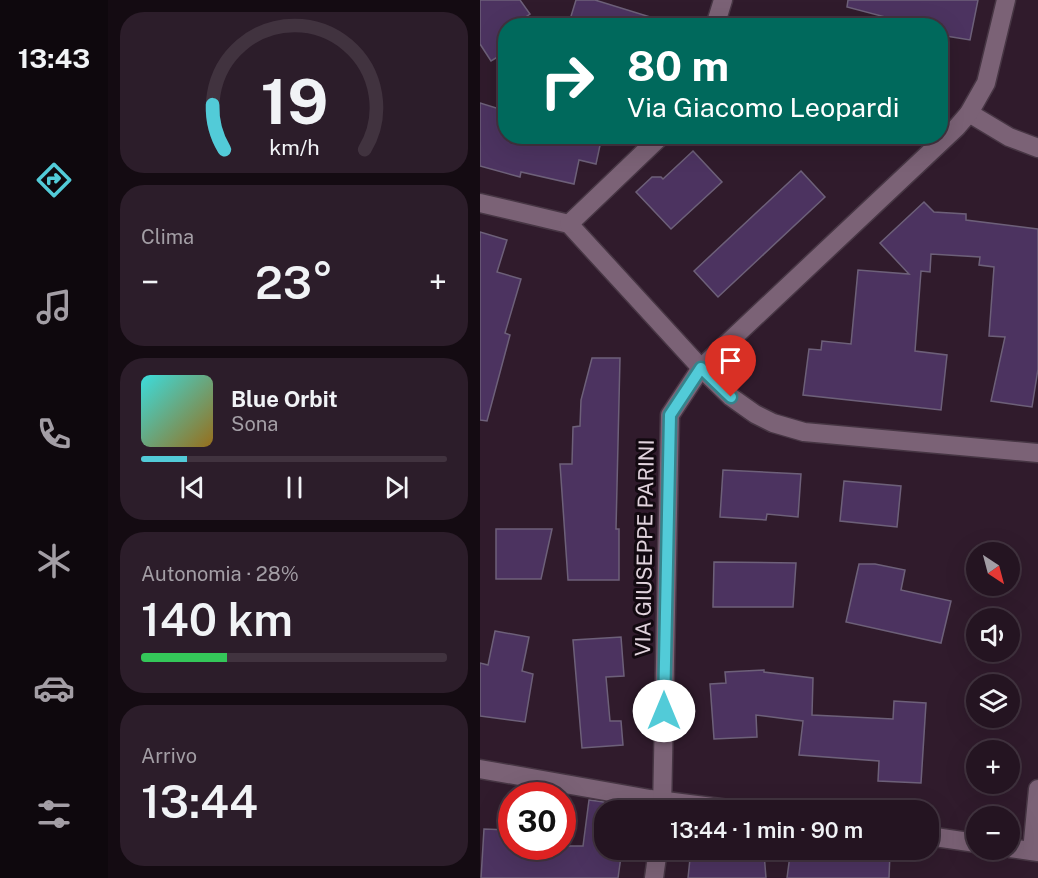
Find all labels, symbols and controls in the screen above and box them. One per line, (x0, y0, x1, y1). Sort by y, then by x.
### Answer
text: 80 m (627, 41, 729, 90)
text: 13:43 (18, 42, 90, 74)
icon: right (528, 42, 606, 120)
text: 19 (260, 65, 328, 138)
text: Via Giacomo Leopardi (627, 91, 899, 123)
text: km/h (269, 135, 319, 160)
icon: directions (33, 159, 75, 201)
text: Clima (141, 225, 194, 249)
text: 23° (255, 256, 333, 309)
text: − (141, 263, 159, 301)
text: + (429, 263, 447, 301)
icon: music (33, 286, 75, 328)
pin (705, 335, 756, 397)
icon: arrive (714, 344, 747, 377)
text: Blue Orbit (231, 386, 338, 412)
text: Sona (231, 412, 278, 436)
icon: phone (33, 413, 75, 455)
street label: VIA GIUSEPPE PARINI (630, 439, 659, 657)
icon: previous (176, 471, 209, 504)
icon: pause (278, 471, 311, 504)
icon: next (380, 471, 413, 504)
icon: climate (33, 540, 75, 582)
north arrow (966, 542, 1020, 596)
map controls (966, 542, 1020, 860)
text: Autonomia · 28% (141, 562, 299, 586)
text: 140 km (141, 593, 293, 646)
button: sound (966, 608, 1020, 662)
icon: car (33, 667, 75, 709)
button: layers (966, 674, 1020, 728)
position arrow (632, 679, 696, 743)
button: + (966, 740, 1020, 794)
text: Arrivo (141, 744, 197, 768)
text: 13:44 (141, 775, 258, 828)
speed limit sign: 30 (498, 782, 576, 860)
icon: filters (33, 793, 75, 835)
button: − (966, 806, 1020, 860)
text: 13:44 · 1 min · 90 m (670, 817, 863, 843)

